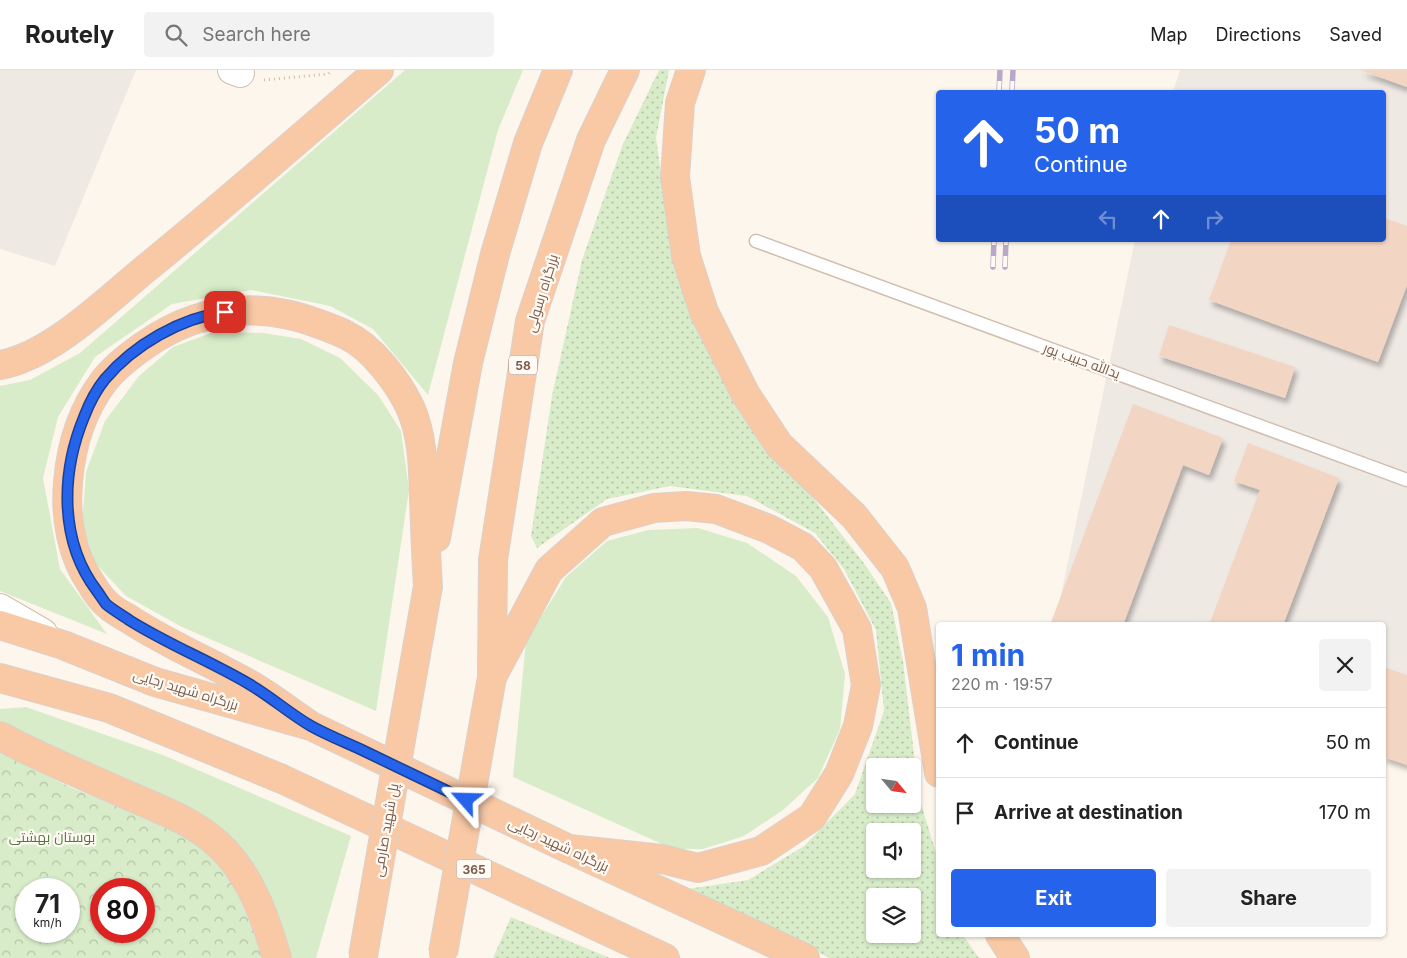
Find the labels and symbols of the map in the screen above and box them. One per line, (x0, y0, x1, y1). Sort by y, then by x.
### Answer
street label: بزرگراه رسولی (521, 252, 561, 334)
pin (204, 291, 246, 333)
street label: یدالله حبیب پور (1040, 338, 1123, 384)
road number: 58 (509, 356, 537, 374)
street label: بزرگراه شهید رجایی (131, 665, 241, 713)
north arrow (866, 758, 921, 812)
position arrow (439, 773, 491, 825)
street label: پل شهید صارمی (368, 782, 404, 878)
street label: بزرگراه شهید رجایی (506, 813, 612, 875)
park label: بوستان بهشتی (9, 828, 95, 845)
road number: 365 (456, 860, 492, 879)
speed limit sign: 80 (90, 878, 155, 943)

